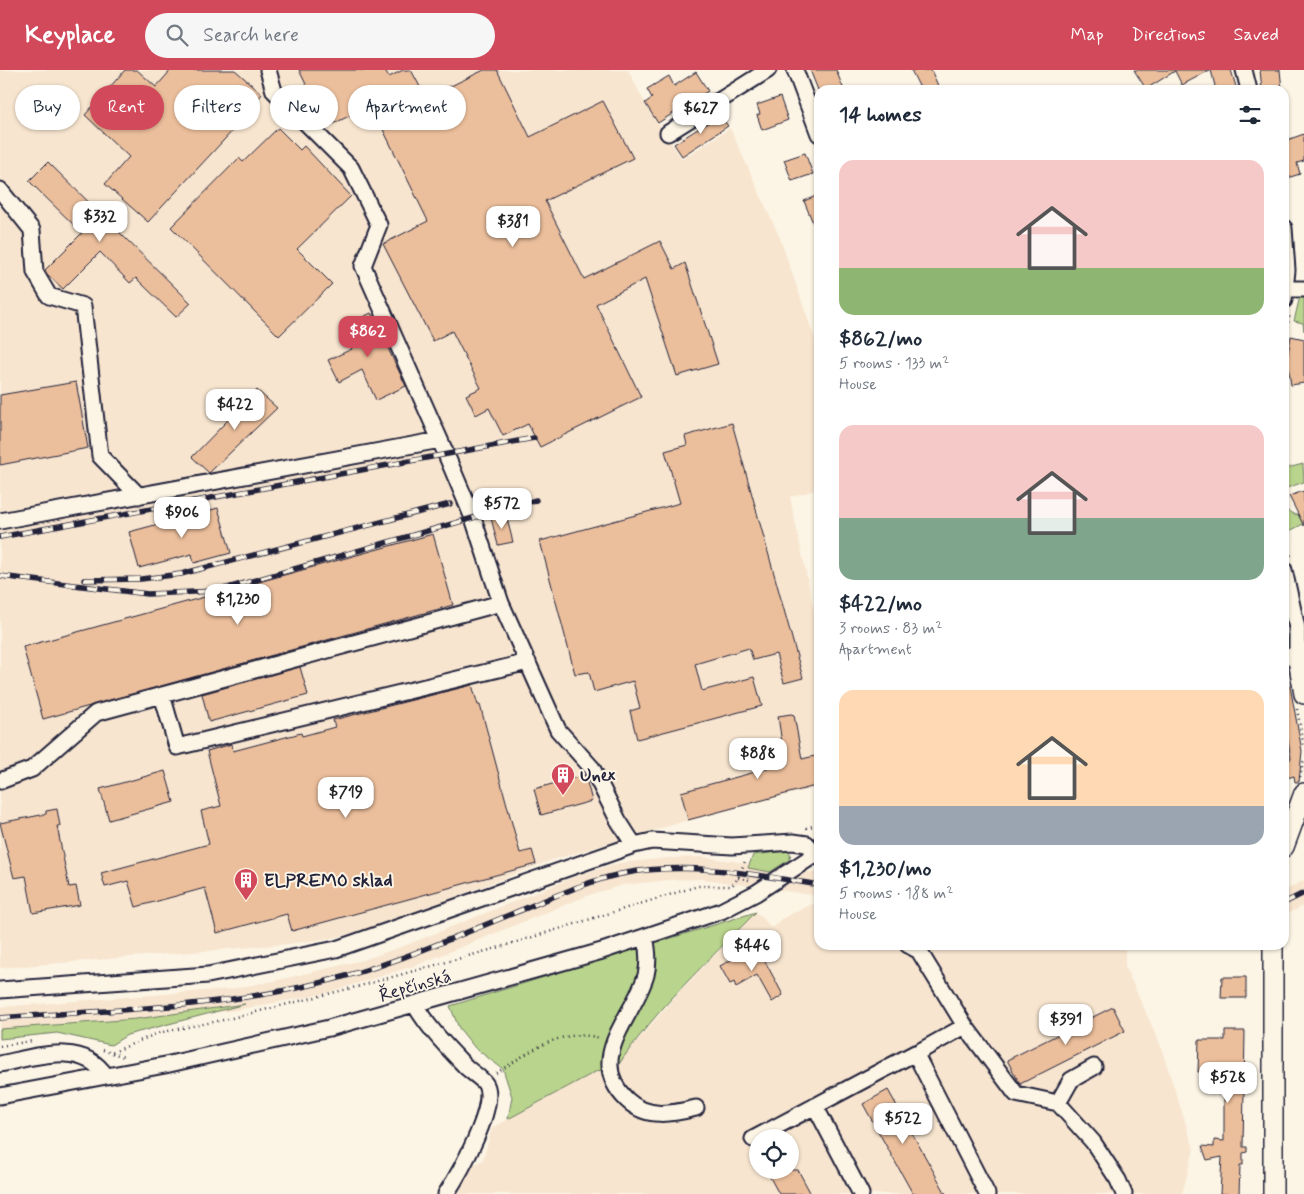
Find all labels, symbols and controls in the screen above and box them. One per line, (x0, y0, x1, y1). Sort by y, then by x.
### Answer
search box (145, 13, 495, 58)
text: Keyplace (25, 20, 115, 51)
icon: search (163, 21, 191, 49)
text: Search here (203, 23, 299, 48)
text: Map (1071, 23, 1104, 47)
text: Directions (1132, 23, 1206, 47)
text: Saved (1234, 23, 1279, 47)
chip: Buy (15, 85, 80, 130)
chip: Rent (90, 85, 164, 130)
chip: Filters (174, 85, 260, 130)
chip: New (270, 85, 338, 130)
chip: Apartment (348, 85, 466, 130)
pin: $627 (671, 92, 731, 135)
text: $627 (684, 98, 719, 119)
text: 14 homes (839, 101, 922, 129)
icon: filters (1236, 101, 1264, 129)
icon: home (1007, 193, 1097, 283)
pin: $332 (70, 200, 130, 243)
text: $332 (84, 206, 116, 227)
pin: $381 (483, 206, 543, 248)
text: $381 (497, 211, 529, 232)
pin: $862 (338, 316, 398, 358)
text: $862 (350, 321, 386, 342)
text: $862/mo (839, 325, 922, 353)
text: 5 rooms · 133 m² (839, 353, 949, 374)
text: House (839, 374, 877, 395)
pin: $422 (205, 388, 265, 431)
text: $422 (217, 394, 253, 415)
icon: home (1007, 458, 1097, 548)
pin: $572 (472, 488, 532, 530)
text: $572 (484, 493, 520, 514)
pin: $906 (152, 496, 212, 539)
text: $906 (165, 502, 199, 523)
pin: $1,230 (197, 584, 279, 626)
text: $1,230 (216, 589, 260, 610)
text: $422/mo (839, 590, 922, 618)
text: 3 rooms · 83 m² (839, 618, 942, 639)
text: Apartment (839, 639, 912, 660)
icon: home (1007, 723, 1097, 813)
pin: $888 (728, 738, 788, 780)
text: $888 (740, 743, 776, 764)
building icon: Unex (550, 762, 576, 796)
place label: Unex (580, 764, 616, 788)
pin: $719 (316, 776, 376, 819)
text: $719 (329, 782, 363, 803)
text: $1,230/mo (839, 855, 932, 883)
building icon: ELPREMO sklad (233, 867, 259, 901)
place label: ELPREMO sklad (264, 869, 392, 893)
text: 5 rooms · 188 m² (839, 883, 953, 904)
text: House (839, 904, 877, 925)
pin: $446 (722, 930, 782, 972)
text: $446 (734, 935, 770, 956)
street label: Řepčínská (376, 964, 454, 1008)
pin: $391 (1036, 1004, 1096, 1046)
text: $391 (1050, 1009, 1082, 1030)
pin: $528 (1198, 1062, 1258, 1104)
text: $528 (1210, 1067, 1246, 1088)
pin: $522 (873, 1102, 933, 1145)
text: $522 (884, 1108, 922, 1129)
map controls (749, 1129, 799, 1179)
button: locate (749, 1129, 799, 1179)

